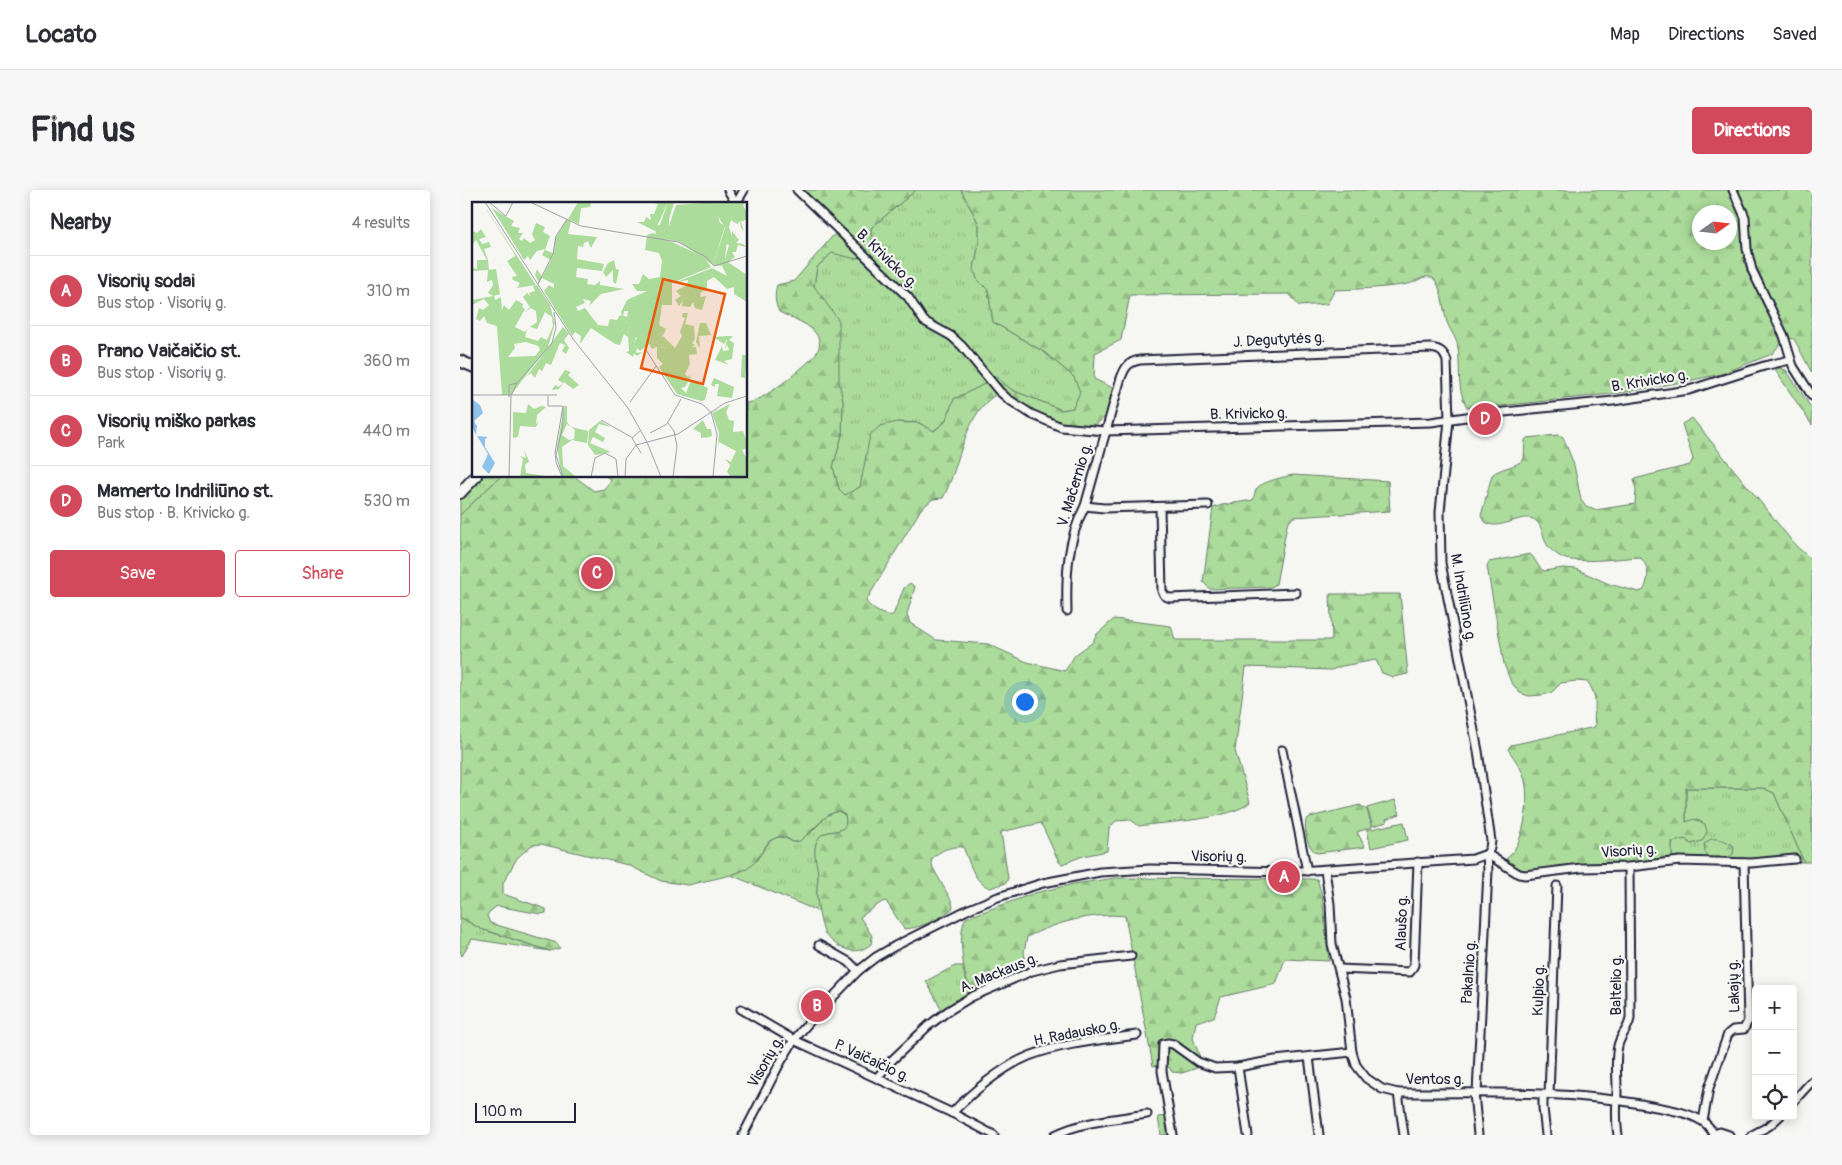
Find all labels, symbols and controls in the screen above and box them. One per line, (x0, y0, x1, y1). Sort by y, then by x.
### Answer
text: Locato (25, 20, 97, 49)
text: Map (1610, 23, 1640, 46)
text: Directions (1668, 23, 1744, 46)
text: Saved (1772, 23, 1817, 46)
button: Directions (1692, 107, 1812, 154)
text: Find us (30, 108, 135, 152)
inset map (472, 202, 748, 478)
north arrow (1692, 205, 1737, 250)
text: Nearby (50, 209, 111, 236)
text: 4 results (352, 213, 410, 233)
street label: B. Krivicko g. (852, 225, 922, 293)
text: Visorių sodai (97, 269, 195, 293)
text: A (61, 281, 71, 301)
text: 310 m (366, 281, 410, 301)
text: Bus stop · Visorių g. (97, 293, 227, 313)
street label: J. Degutytės g. (1232, 328, 1326, 352)
text: Prano Vaičaičio st. (97, 339, 241, 363)
text: B (61, 351, 71, 371)
text: 360 m (363, 351, 410, 371)
text: Bus stop · Visorių g. (97, 363, 227, 383)
street label: B. Krivicko g. (1610, 366, 1690, 396)
pin: D (1469, 400, 1501, 438)
street label: B. Krivicko g. (1210, 404, 1288, 424)
text: Visorių miško parkas (97, 409, 255, 433)
text: C (61, 421, 71, 441)
text: 440 m (363, 421, 410, 441)
text: Park (97, 433, 125, 453)
street label: V. Mačernio g. (1053, 441, 1097, 529)
text: Mamerto Indriliūno st. (97, 479, 274, 503)
text: D (61, 491, 71, 511)
text: 530 m (364, 491, 410, 511)
text: Bus stop · B. Krivicko g. (97, 503, 250, 523)
button: Save (50, 550, 225, 597)
button: Share (235, 550, 410, 597)
street label: M. Indriliūno g. (1446, 552, 1480, 644)
pin: C (581, 554, 613, 592)
your location (1012, 689, 1038, 715)
street label: Visorių g. (1600, 840, 1658, 862)
street label: Visorių g. (1191, 847, 1247, 867)
pin: A (1268, 858, 1300, 896)
street label: Alaušo g. (1392, 894, 1412, 952)
street label: Pakalnio g. (1457, 939, 1481, 1005)
street label: A. Mackaus g. (957, 949, 1041, 997)
street label: Baltelio g. (1607, 955, 1626, 1015)
street label: Lakajų g. (1724, 959, 1744, 1013)
street label: Kulpio g. (1529, 964, 1549, 1016)
map controls (1752, 985, 1797, 1120)
button: + (1752, 985, 1797, 1030)
pin: B (801, 987, 833, 1025)
street label: H. Radausko g. (1032, 1015, 1122, 1051)
button: − (1752, 1030, 1797, 1075)
street label: Visorių g. (744, 1033, 788, 1091)
street label: P. Vaičaičio g. (831, 1035, 913, 1087)
street label: Ventos g. (1405, 1070, 1465, 1089)
button: locate (1752, 1075, 1797, 1120)
scale bar (475, 1100, 576, 1123)
text: 100 m (482, 1103, 522, 1120)

